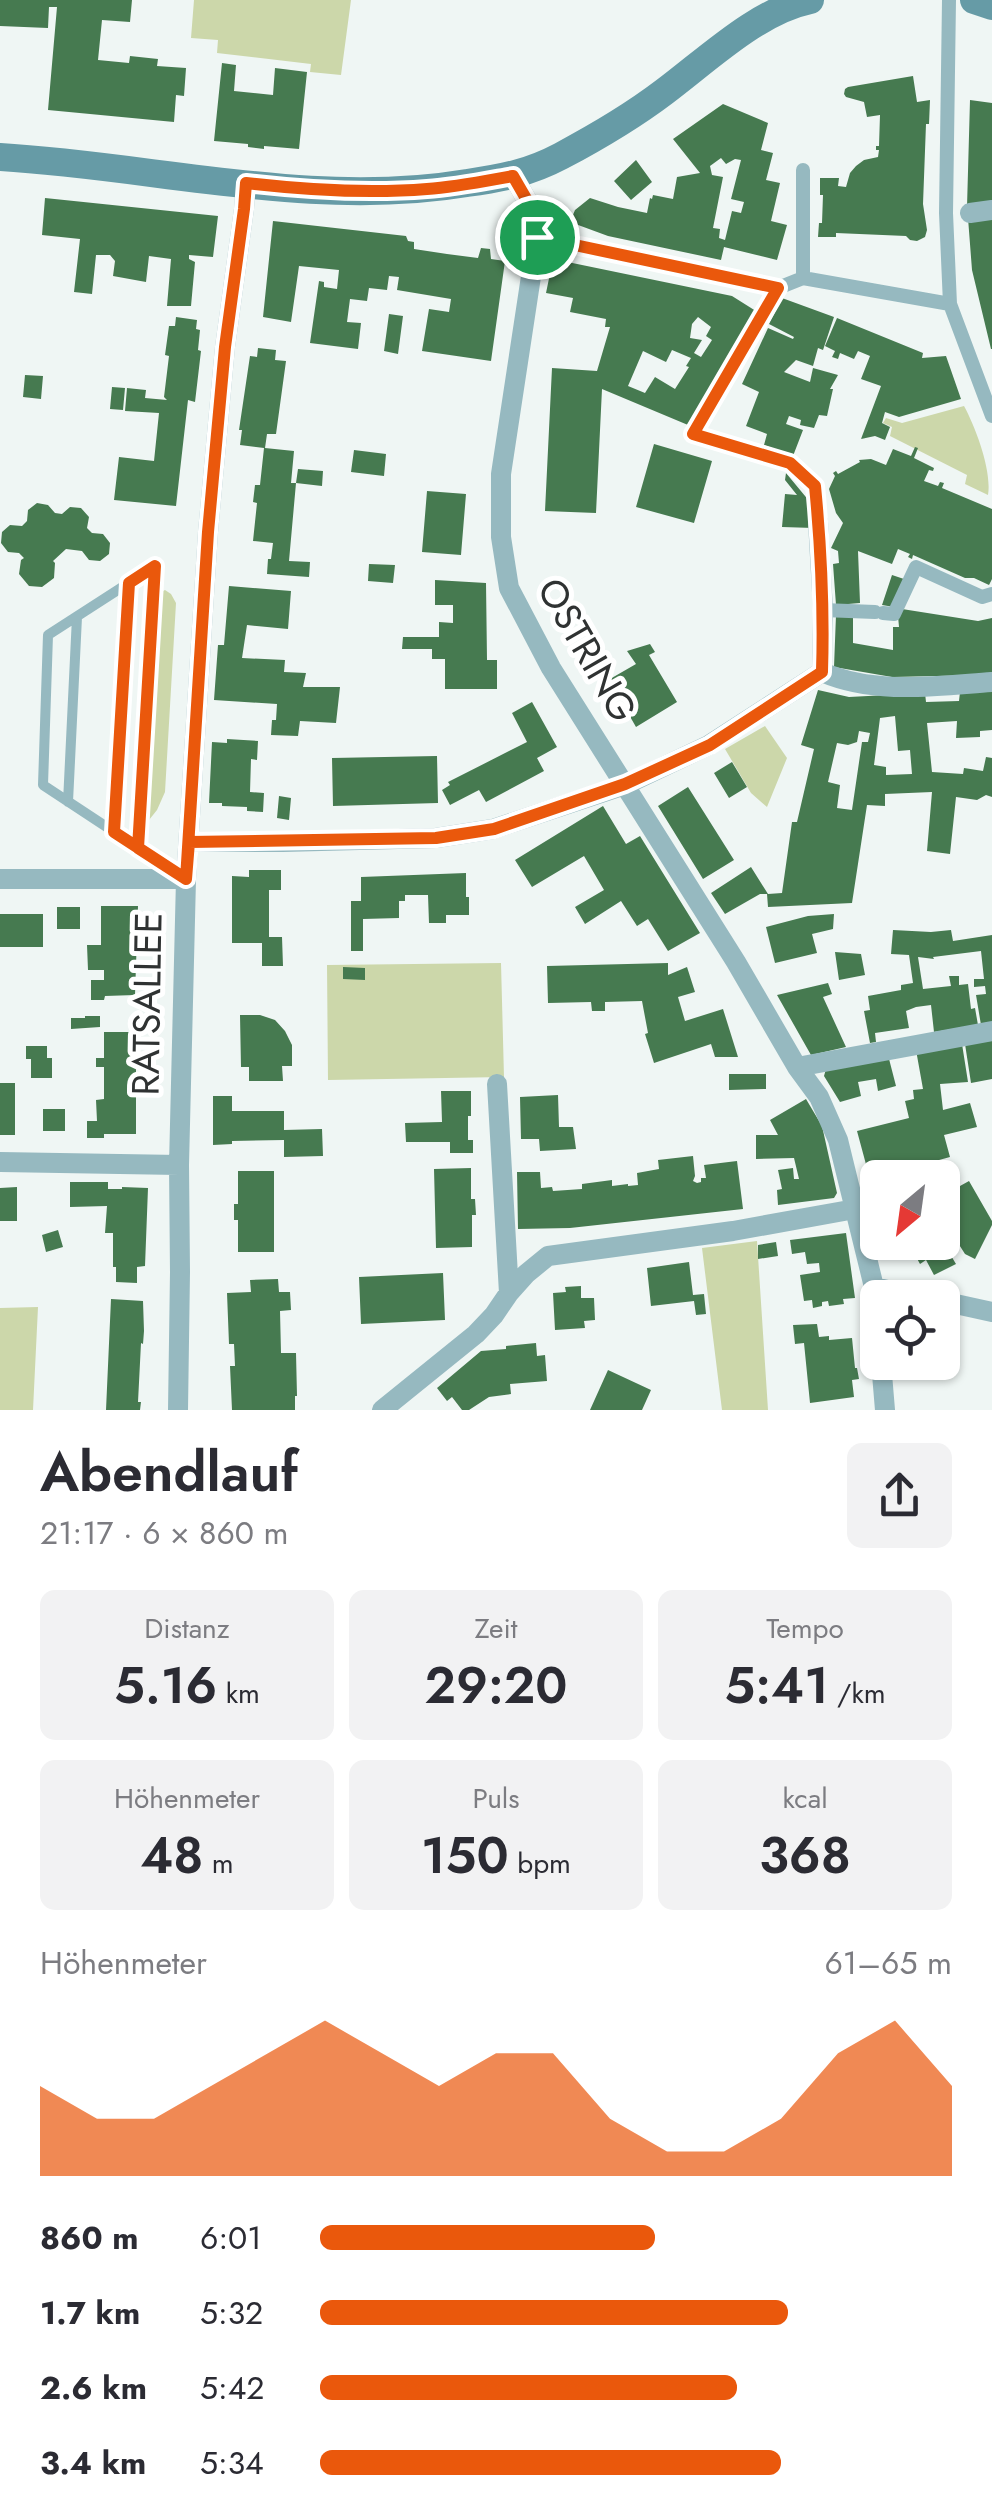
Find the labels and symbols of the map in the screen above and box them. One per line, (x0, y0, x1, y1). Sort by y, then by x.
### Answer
pin (495, 195, 580, 280)
street label: OSTRING (524, 568, 651, 732)
street label: RATSALLEE (117, 912, 176, 1096)
north arrow (860, 1160, 960, 1260)

